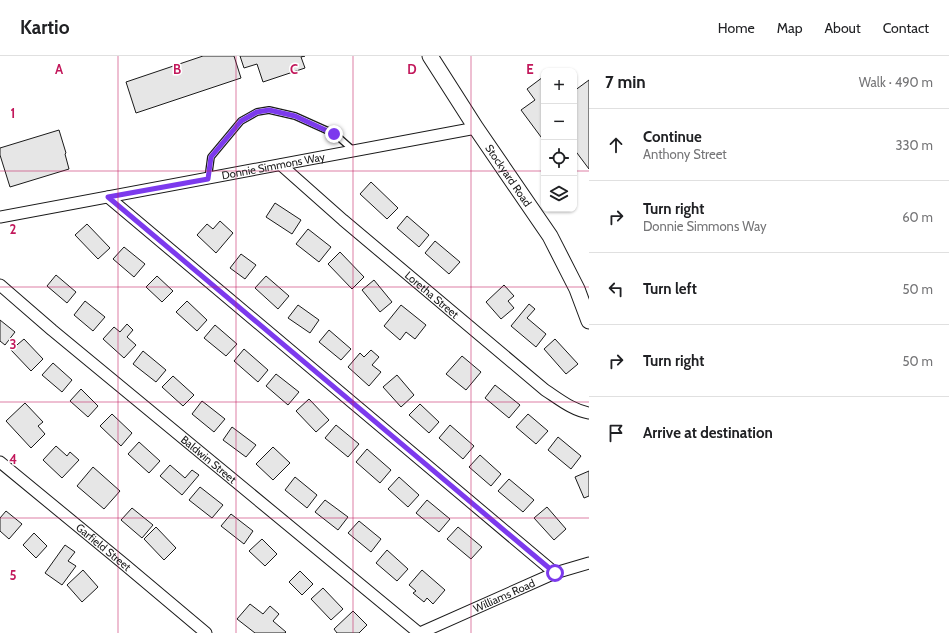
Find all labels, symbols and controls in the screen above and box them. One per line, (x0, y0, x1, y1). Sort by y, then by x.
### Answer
text: Kartio (20, 16, 69, 39)
text: Home (718, 19, 755, 37)
text: Map (777, 19, 802, 37)
text: About (824, 19, 861, 37)
text: Contact (883, 19, 929, 37)
text: A (55, 61, 64, 77)
text: B (173, 61, 181, 77)
text: C (290, 61, 298, 77)
text: D (407, 61, 417, 77)
text: E (526, 61, 534, 77)
map controls (541, 68, 577, 212)
button: + (541, 68, 577, 104)
text: 7 min (605, 72, 646, 92)
text: Walk · 490 m (859, 74, 933, 90)
button: − (541, 104, 577, 140)
text: 1 (11, 105, 15, 121)
route end (325, 125, 343, 143)
text: Continue (643, 128, 702, 146)
icon: ahead (605, 134, 627, 156)
text: 330 m (896, 137, 933, 153)
button: locate (541, 140, 577, 176)
street label: Stockyard Road (482, 142, 535, 209)
text: Anthony Street (643, 146, 727, 162)
street label: Donnie Simmons Way (221, 149, 326, 182)
button: layers (541, 176, 577, 212)
text: Turn right (643, 200, 704, 218)
icon: right (605, 206, 627, 228)
text: 60 m (902, 209, 933, 225)
text: Donnie Simmons Way (643, 218, 767, 234)
text: 2 (10, 221, 17, 237)
street label: Loretha Street (402, 268, 462, 322)
icon: left (605, 278, 627, 300)
text: Turn left (643, 280, 697, 298)
text: 50 m (903, 281, 933, 297)
text: 3 (9, 336, 17, 352)
icon: right (605, 350, 627, 372)
text: Turn right (643, 352, 704, 370)
text: 50 m (903, 353, 933, 369)
icon: arrive (605, 422, 627, 444)
text: Arrive at destination (643, 424, 773, 442)
street label: Baldwin Street (178, 432, 240, 487)
text: 4 (9, 451, 17, 467)
street label: Garfield Street (73, 520, 134, 574)
route start (546, 564, 564, 582)
text: 5 (10, 567, 17, 583)
street label: Williams Road (471, 576, 537, 615)

